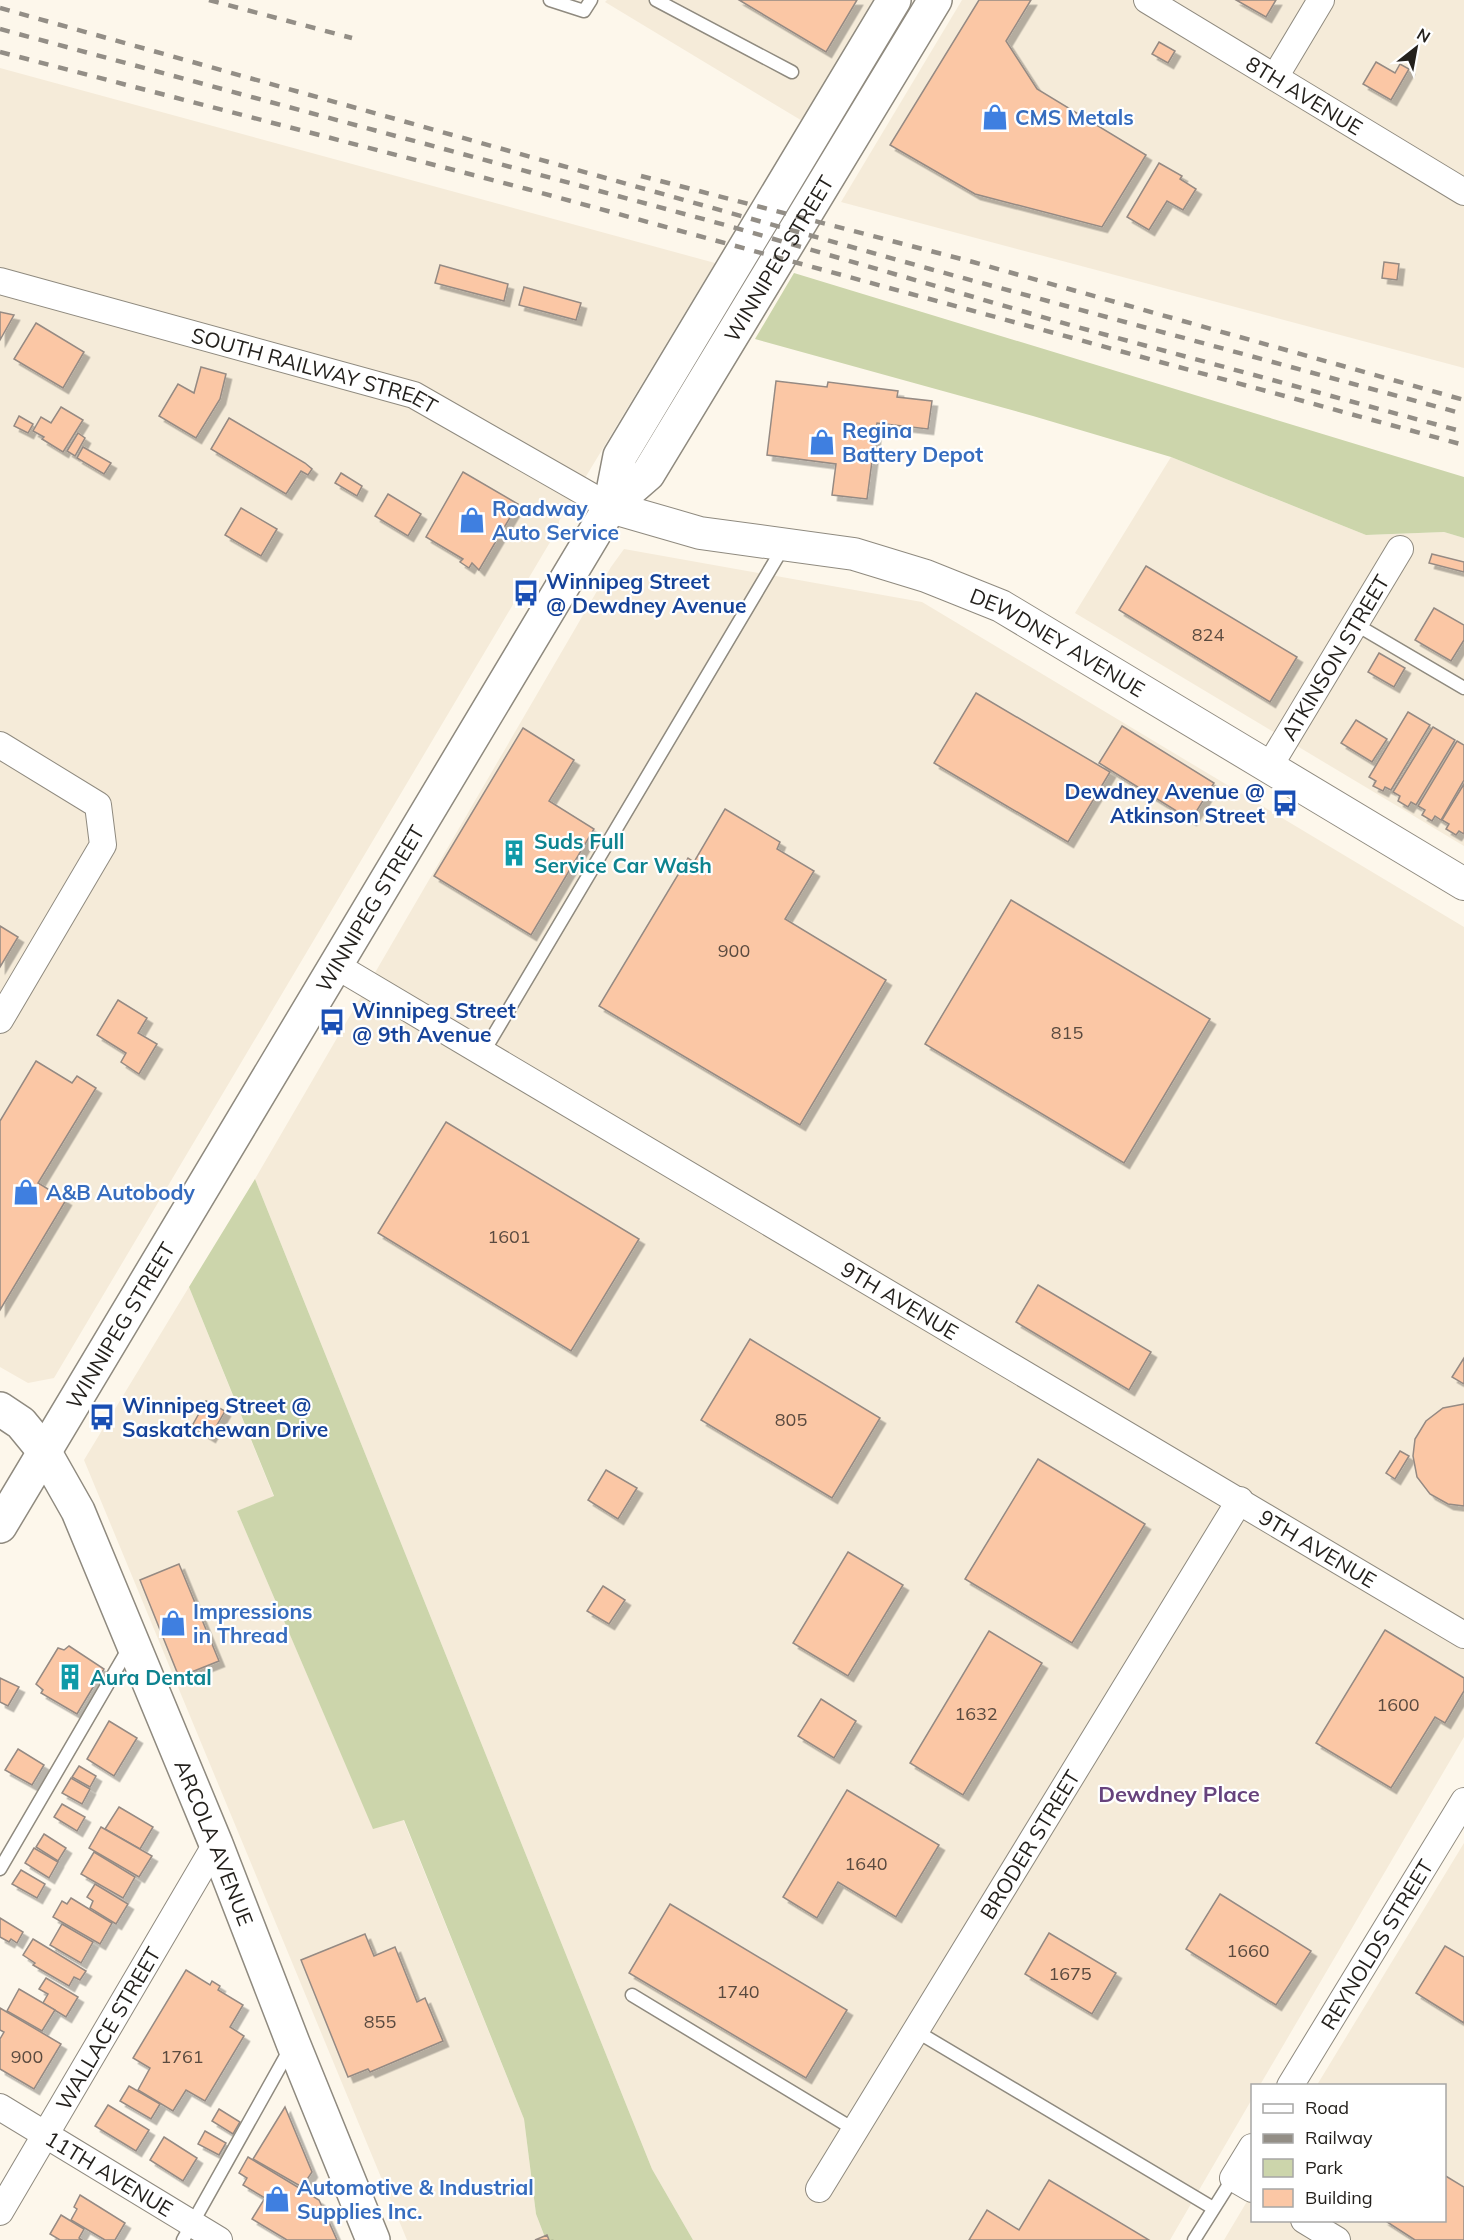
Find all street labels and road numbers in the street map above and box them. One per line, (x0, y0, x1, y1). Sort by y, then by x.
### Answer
street label: 8TH AVENUE (1241, 50, 1367, 141)
street label: WINNIPEG STREET (718, 170, 839, 346)
street label: SOUTH RAILWAY STREET (189, 321, 443, 419)
street label: ATKINSON STREET (1275, 569, 1395, 745)
street label: DEWDNEY AVENUE (966, 582, 1150, 702)
street label: WINNIPEG STREET (310, 820, 430, 996)
street label: WINNIPEG STREET (60, 1237, 180, 1413)
street label: 9TH AVENUE (837, 1256, 963, 1345)
street label: 9TH AVENUE (1255, 1504, 1381, 1593)
street label: ARCOLA AVENUE (169, 1756, 259, 1929)
street label: BRODER STREET (974, 1765, 1085, 1924)
street label: REYNOLDS STREET (1315, 1854, 1438, 2034)
street label: WALLACE STREET (50, 1942, 166, 2115)
street label: 11TH AVENUE (41, 2125, 178, 2222)

